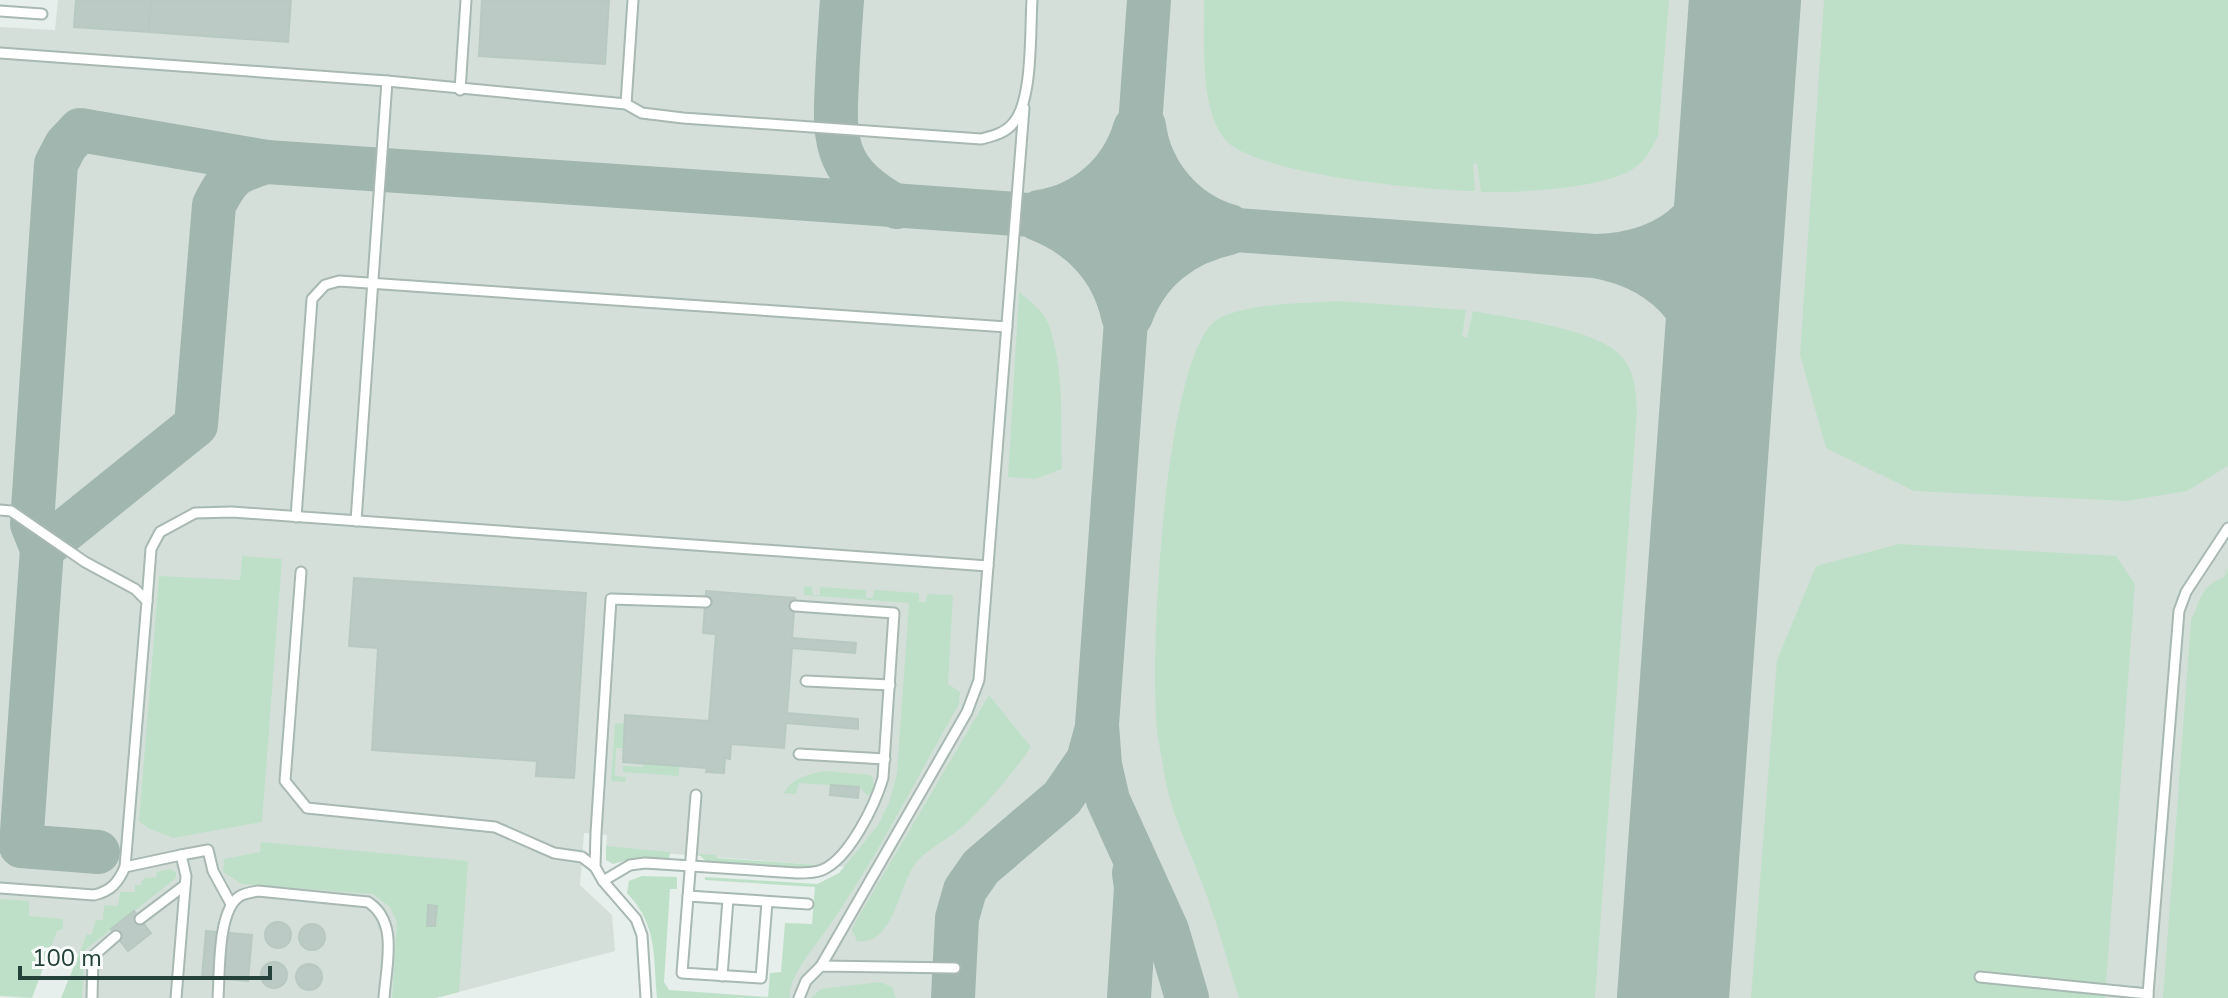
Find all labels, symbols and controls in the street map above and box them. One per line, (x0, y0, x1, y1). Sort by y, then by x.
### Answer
scale bar (20, 930, 270, 980)
text: 100 m (32, 942, 102, 974)

